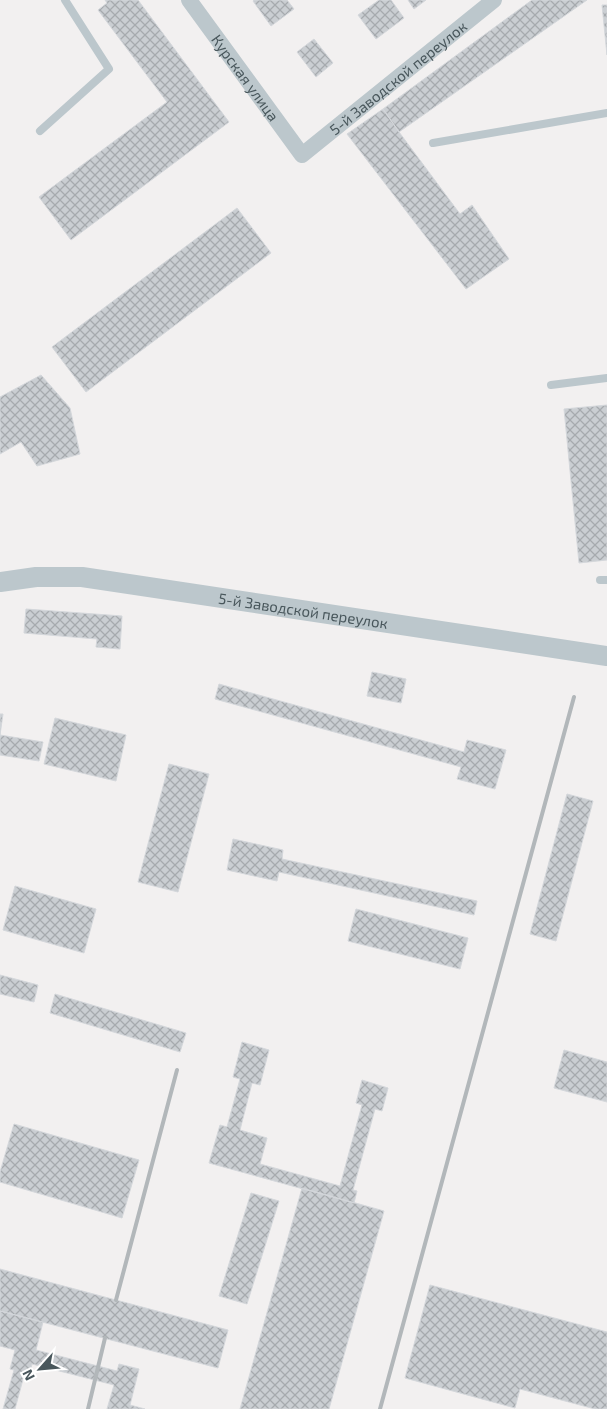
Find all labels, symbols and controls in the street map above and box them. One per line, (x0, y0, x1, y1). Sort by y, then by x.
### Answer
street label: 5-й Заводской переулок (326, 17, 470, 138)
street label: Курская улица (208, 31, 283, 124)
street label: 5-й Заводской переулок (217, 589, 389, 632)
north arrow (15, 1344, 65, 1394)
text: N (18, 1367, 38, 1383)

